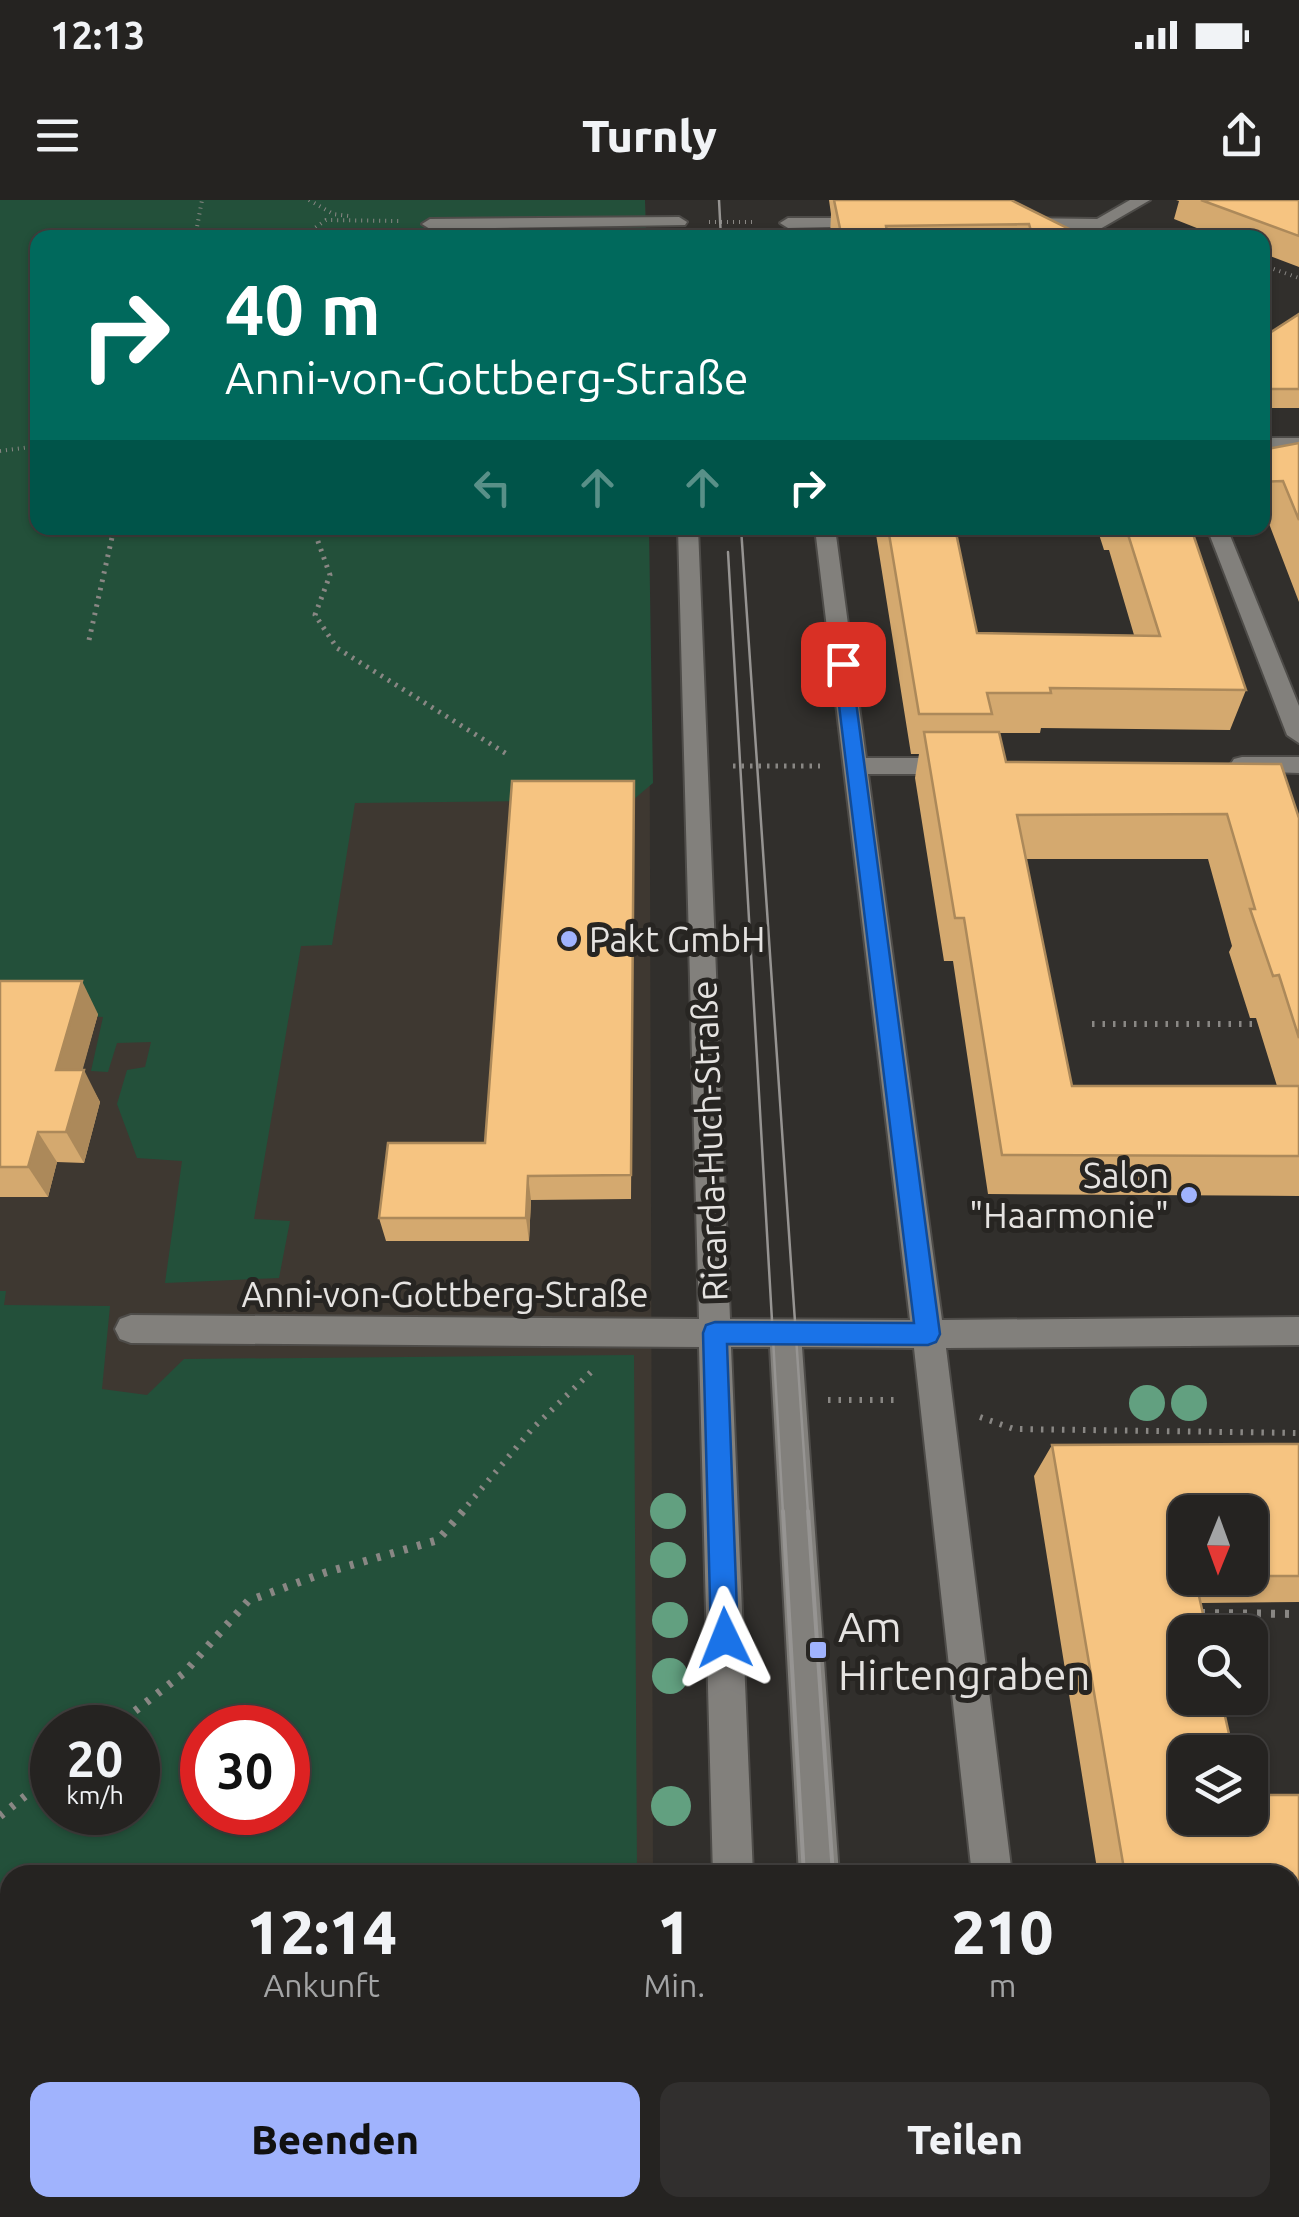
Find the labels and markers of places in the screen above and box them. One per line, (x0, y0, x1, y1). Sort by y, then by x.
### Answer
pin (801, 622, 886, 707)
place label: Pakt GmbH (589, 919, 765, 959)
marker: Pakt GmbH (558, 928, 580, 950)
place label: Salon "Haarmonie" (969, 1155, 1169, 1235)
marker: Salon "Haarmonie" (1178, 1184, 1200, 1206)
place label: Am Hirtengraben (838, 1603, 1090, 1698)
marker: Am Hirtengraben (807, 1639, 829, 1661)

